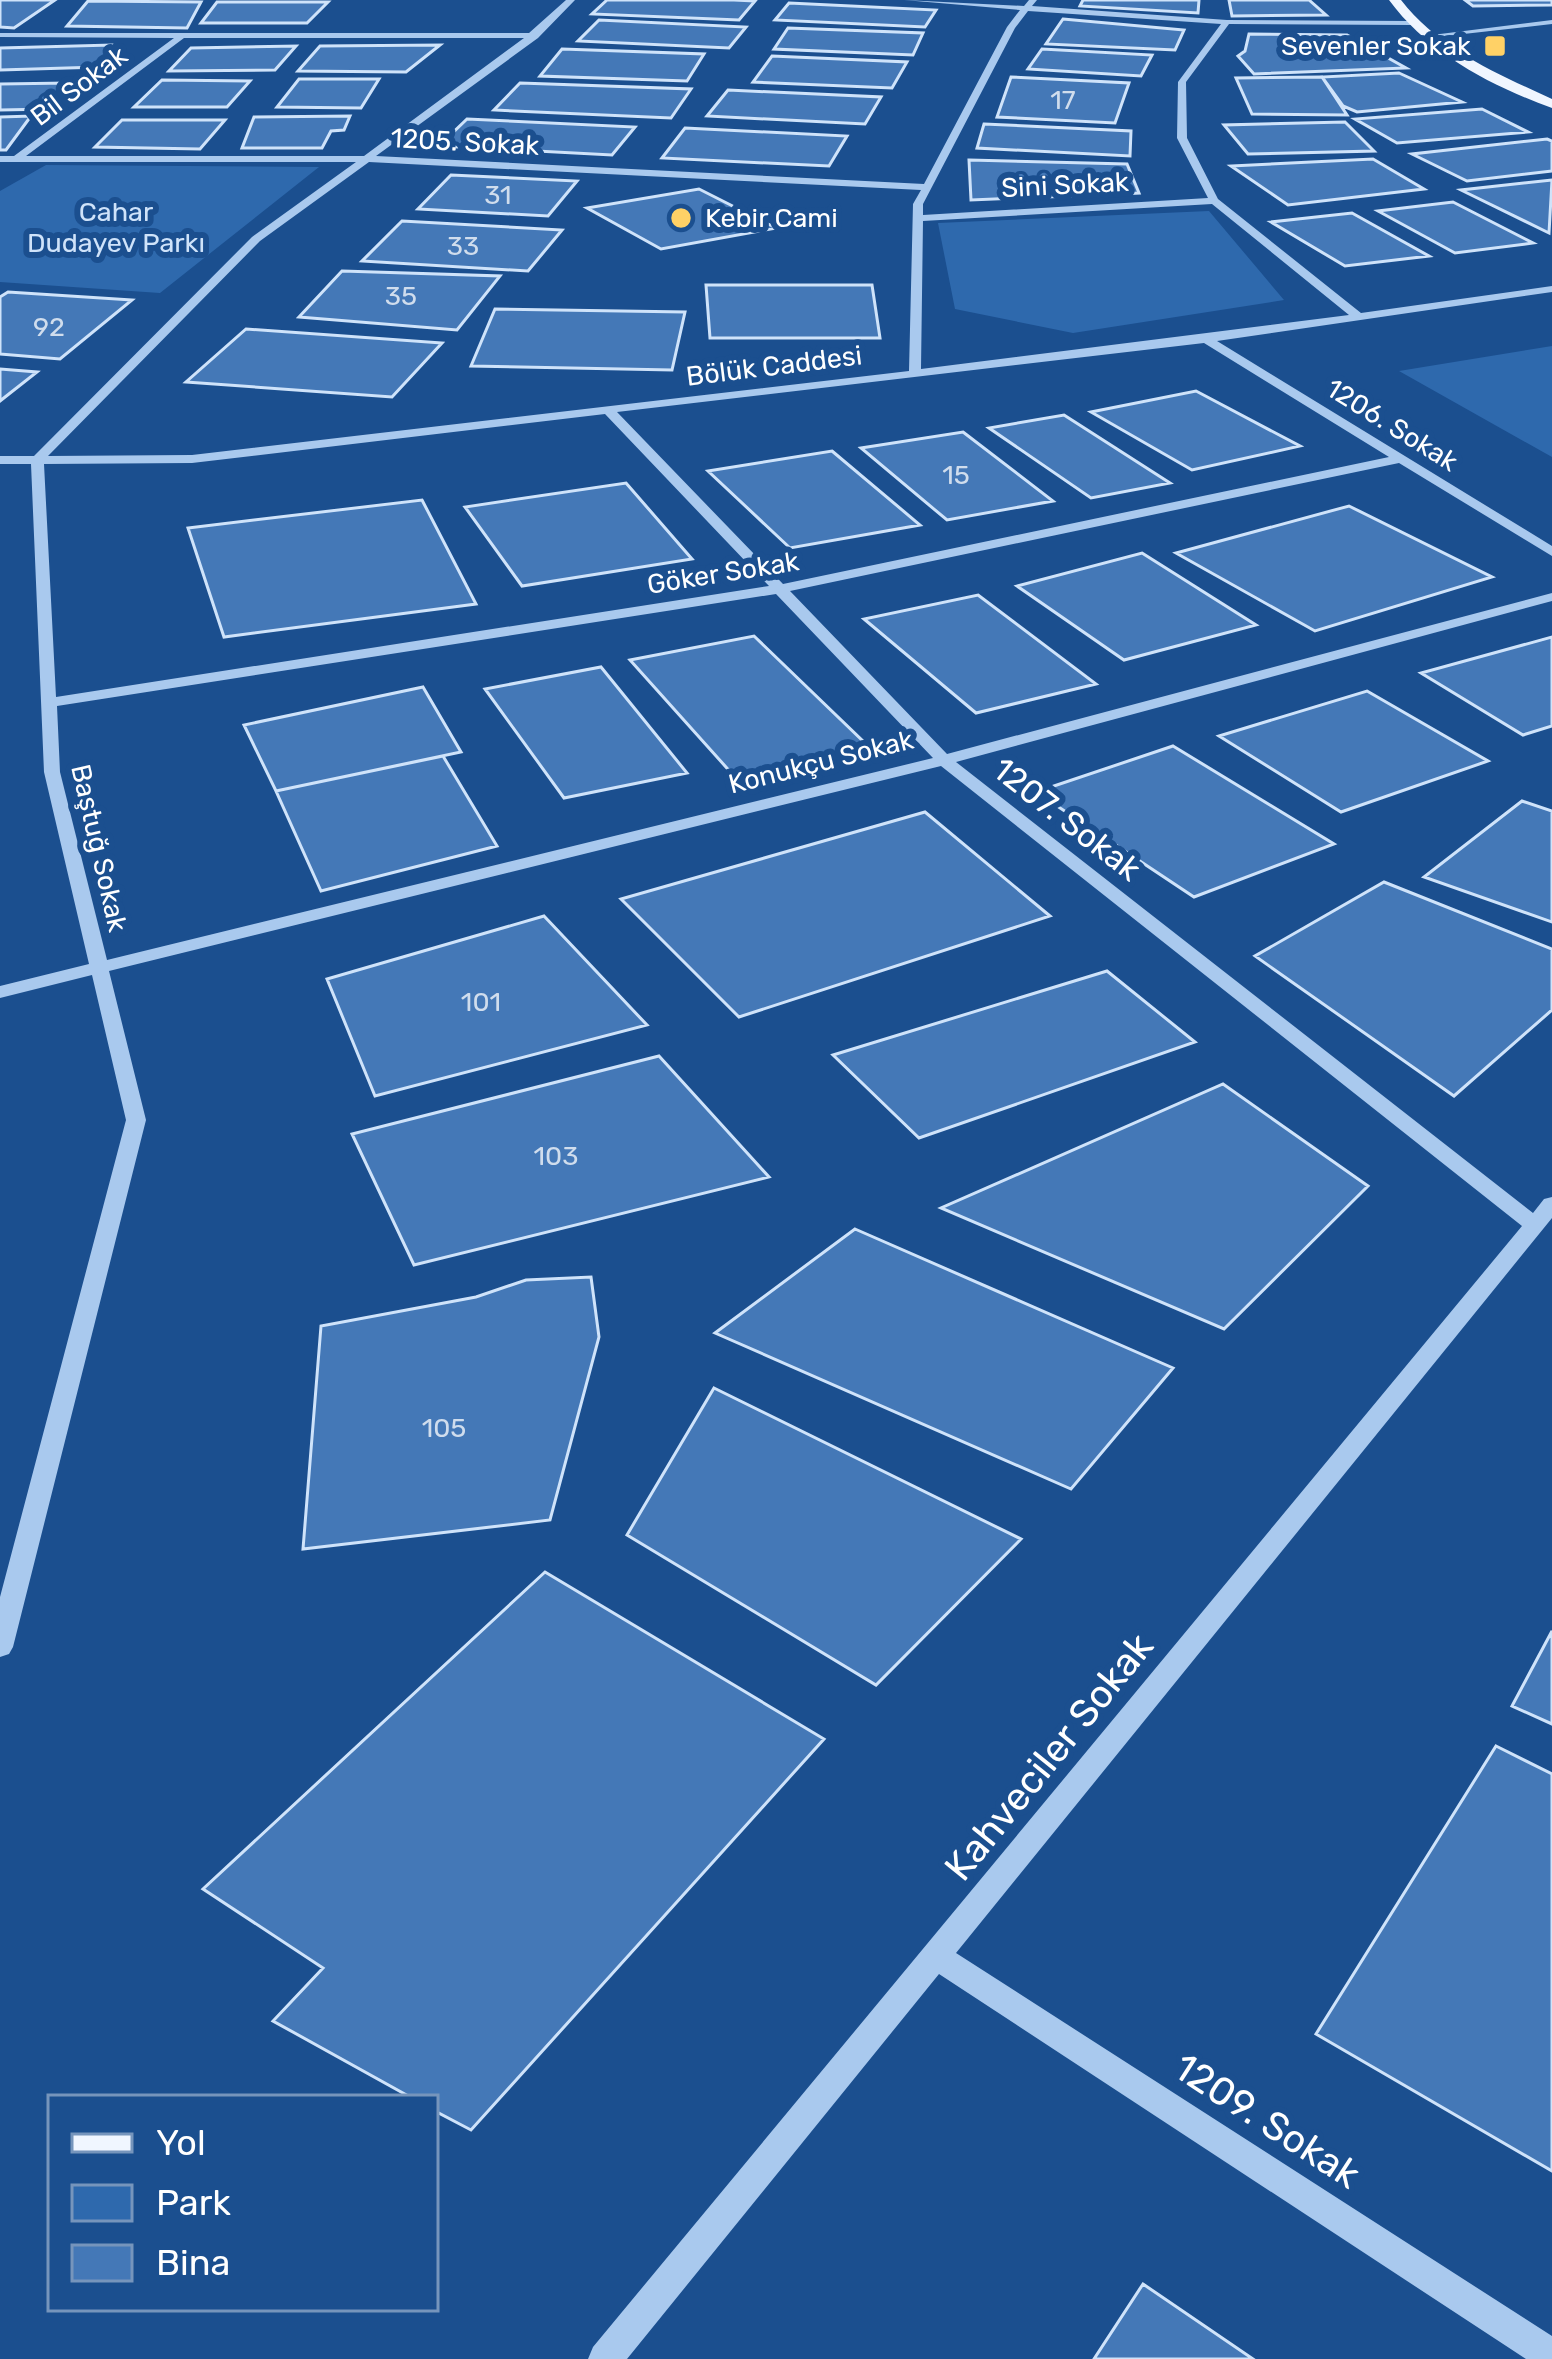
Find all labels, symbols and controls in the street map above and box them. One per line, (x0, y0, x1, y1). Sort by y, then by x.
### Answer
place label: Sevenler Sokak (1281, 30, 1471, 62)
marker: Sevenler Sokak (1482, 33, 1508, 59)
street label: Bil Sokak (24, 39, 134, 133)
house number: 17 (1050, 84, 1076, 116)
street label: 1205. Sokak (390, 122, 540, 162)
street label: Sini Sokak (1000, 166, 1130, 204)
house number: 31 (484, 179, 512, 211)
park label: Cahar Dudayev Parkı (27, 196, 205, 259)
place label: Kebir Cami (705, 202, 838, 234)
marker: Kebir Cami (668, 205, 694, 231)
house number: 33 (447, 230, 479, 262)
house number: 35 (385, 280, 417, 312)
house number: 92 (33, 311, 65, 343)
street label: Bölük Caddesi (684, 339, 864, 393)
street label: 1206. Sokak (1320, 372, 1464, 478)
house number: 15 (942, 459, 970, 491)
street label: Göker Sokak (645, 545, 801, 601)
street label: Konukçu Sokak (725, 724, 917, 800)
street label: 1207. Sokak (985, 749, 1149, 889)
street label: Baştuğ Sokak (64, 761, 134, 935)
house number: 101 (461, 986, 501, 1018)
house number: 103 (534, 1140, 578, 1172)
house number: 105 (422, 1412, 466, 1444)
street label: Kahveciler Sokak (935, 1624, 1163, 1890)
street label: 1209. Sokak (1165, 2044, 1369, 2198)
legend (48, 2095, 438, 2311)
text: Yol (156, 2121, 206, 2164)
text: Park (156, 2181, 231, 2224)
text: Bina (156, 2241, 230, 2284)

